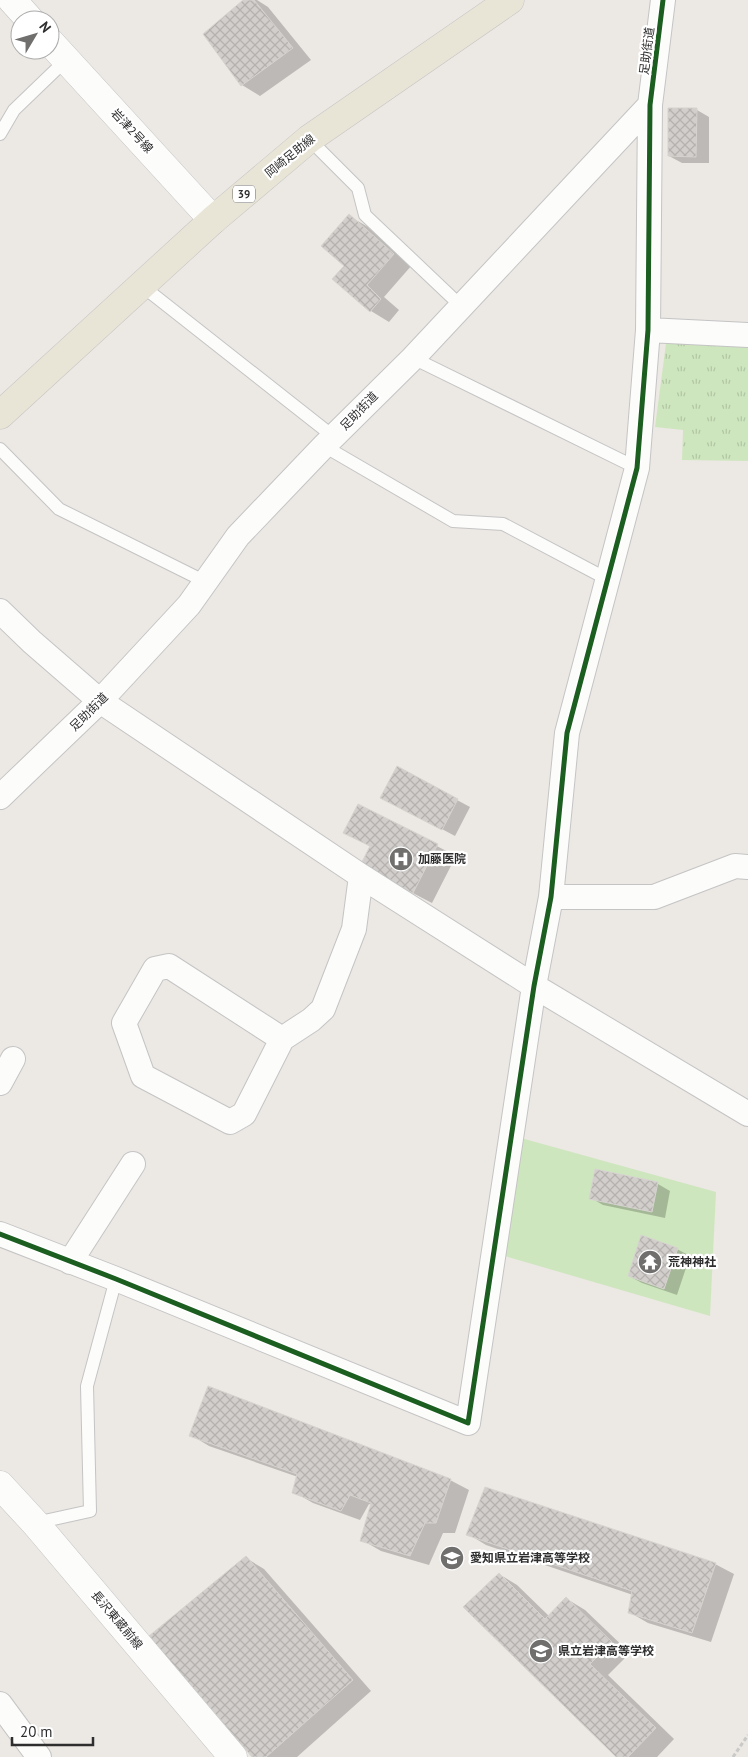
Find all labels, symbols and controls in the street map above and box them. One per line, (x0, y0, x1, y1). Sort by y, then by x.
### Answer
north arrow (10, 10, 60, 60)
text: N (35, 18, 55, 36)
street label: 足助街道 (636, 26, 657, 76)
street label: 岩津2号線 (108, 106, 156, 156)
street label: 岡崎足助線 (262, 131, 318, 180)
road number: 39 (233, 185, 255, 202)
street label: 足助街道 (337, 388, 381, 433)
street label: 足助街道 (66, 689, 111, 734)
hospital icon: 加藤医院 (388, 846, 414, 872)
place label: 加藤医院 (418, 851, 466, 866)
temple icon: 荒神神社 (637, 1249, 663, 1275)
place label: 荒神神社 (668, 1254, 716, 1269)
school or university icon: 愛知県立岩津高等学校 (439, 1545, 465, 1571)
place label: 愛知県立岩津高等学校 (470, 1550, 590, 1565)
street label: 長沢東蔵前線 (88, 1587, 146, 1652)
school or university icon: 県立岩津高等学校 (528, 1638, 554, 1664)
place label: 県立岩津高等学校 (558, 1643, 654, 1658)
scale bar (12, 1714, 94, 1746)
text: 20 m (20, 1722, 53, 1741)

